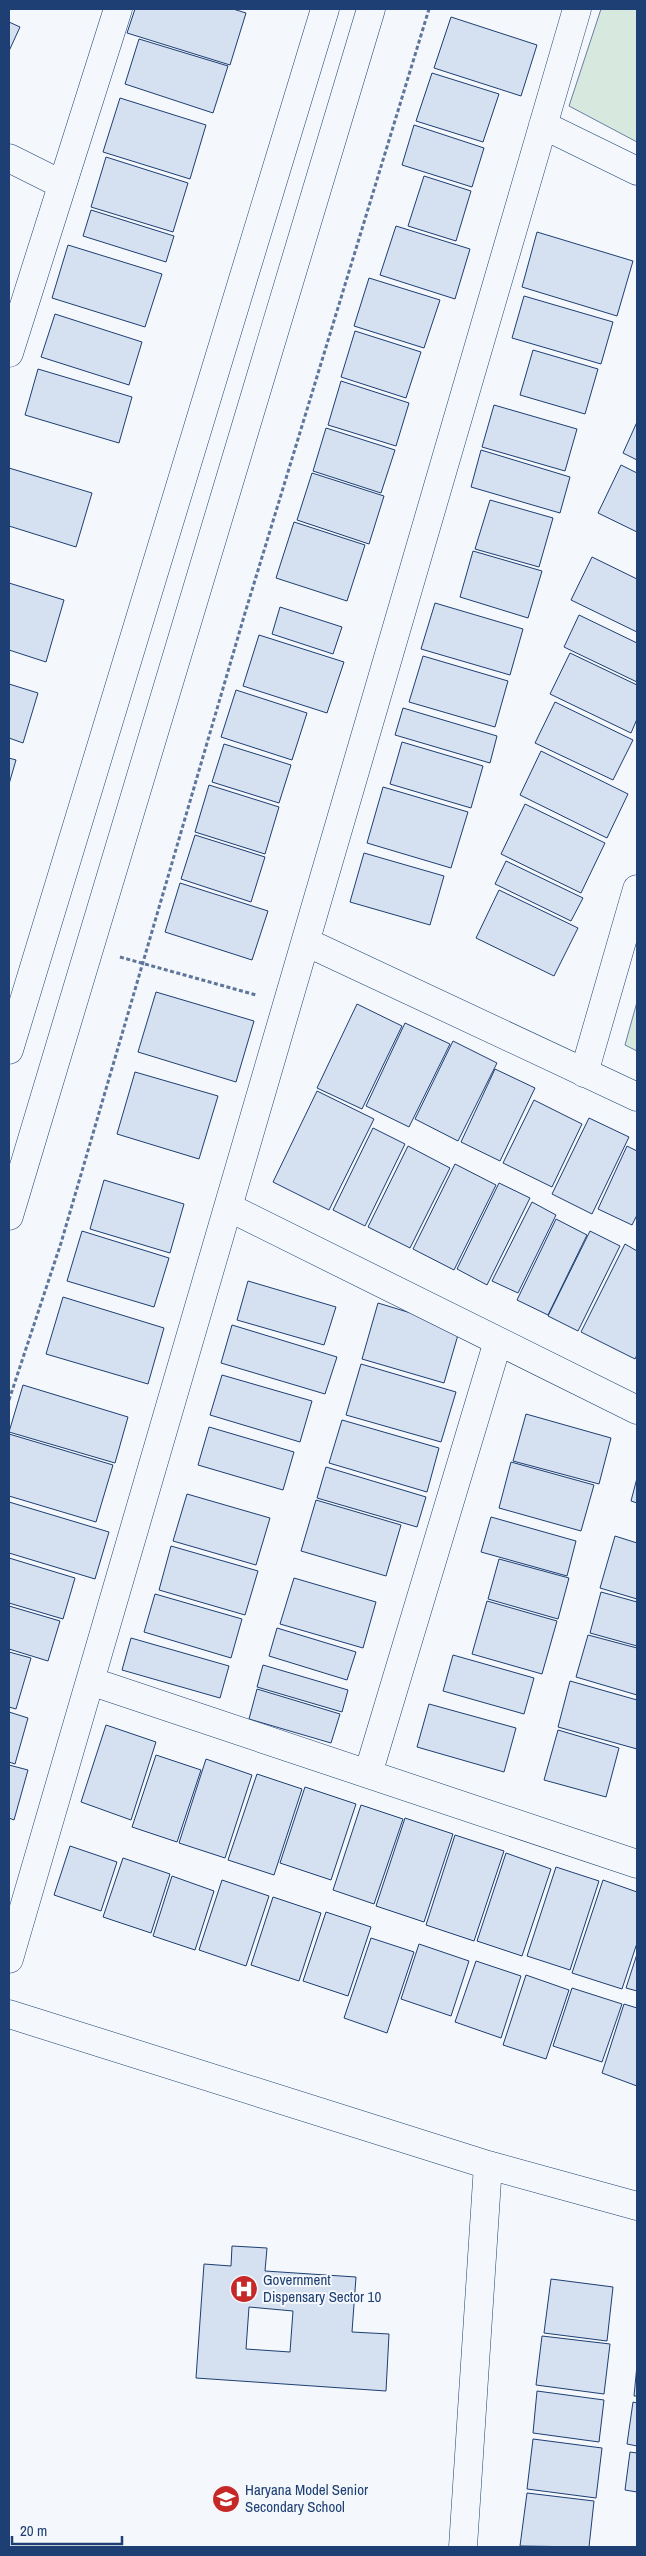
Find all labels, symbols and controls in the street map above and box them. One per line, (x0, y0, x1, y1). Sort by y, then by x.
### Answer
place label: Government Dispensary Sector 10 (263, 2269, 381, 2307)
hospital icon: Government Dispensary Sector 10 (229, 2274, 259, 2304)
place label: Haryana Model Senior Secondary School (245, 2479, 368, 2517)
school or university icon: Haryana Model Senior Secondary School (211, 2484, 241, 2514)
scale bar (12, 2514, 122, 2546)
text: 20 m (20, 2520, 47, 2541)

